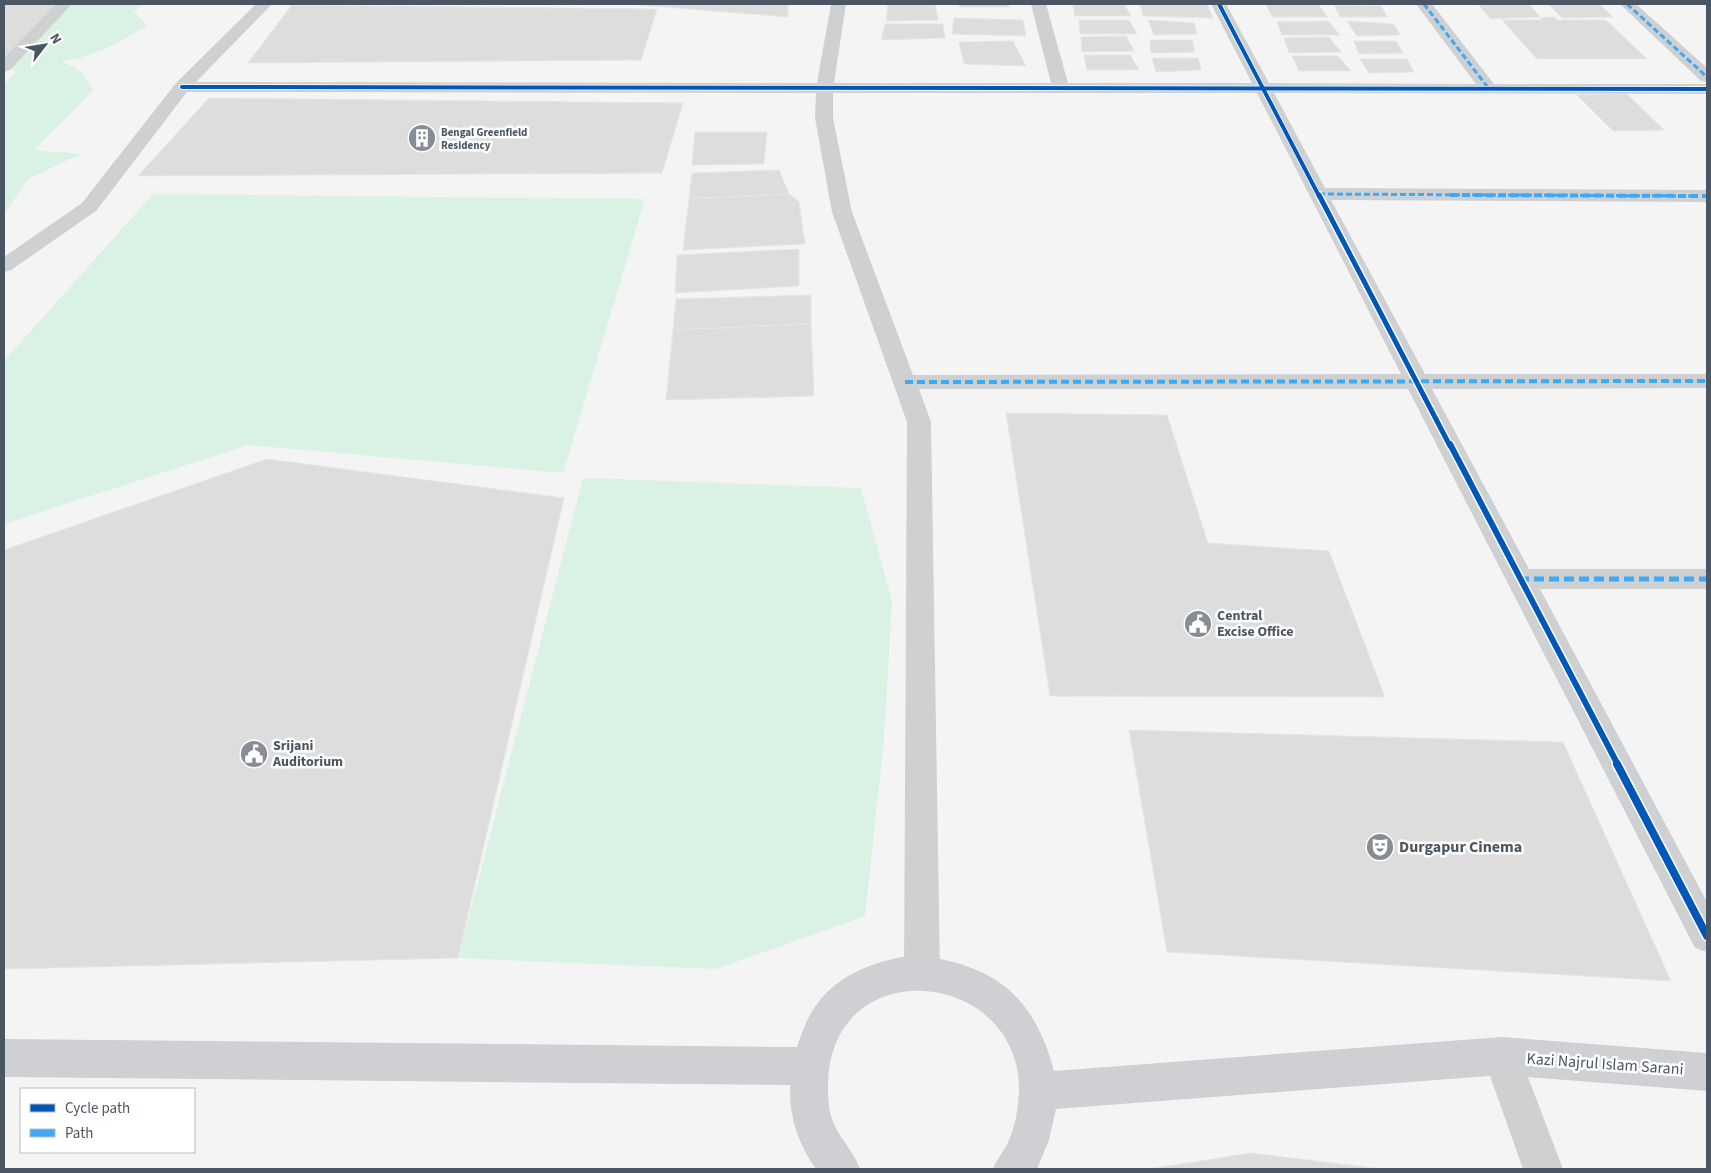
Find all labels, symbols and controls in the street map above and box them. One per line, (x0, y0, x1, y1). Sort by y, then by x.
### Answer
north arrow (20, 20, 70, 70)
text: N (44, 30, 66, 48)
building icon: Bengal Greenfield Residency (407, 123, 437, 153)
place label: Bengal Greenfield Residency (441, 125, 527, 153)
place label: Central Excise Office (1217, 606, 1294, 642)
public building icon: Central Excise Office (1183, 609, 1213, 639)
place label: Srijani Auditorium (272, 736, 343, 772)
public building icon: Srijani Auditorium (239, 739, 269, 769)
theatre icon: Durgapur Cinema (1365, 832, 1395, 862)
place label: Durgapur Cinema (1399, 836, 1522, 858)
street label: Kazi Najrul Islam Sarani (1526, 1048, 1684, 1080)
legend (20, 1088, 195, 1153)
text: Cycle path (65, 1098, 130, 1119)
text: Path (65, 1123, 93, 1144)

